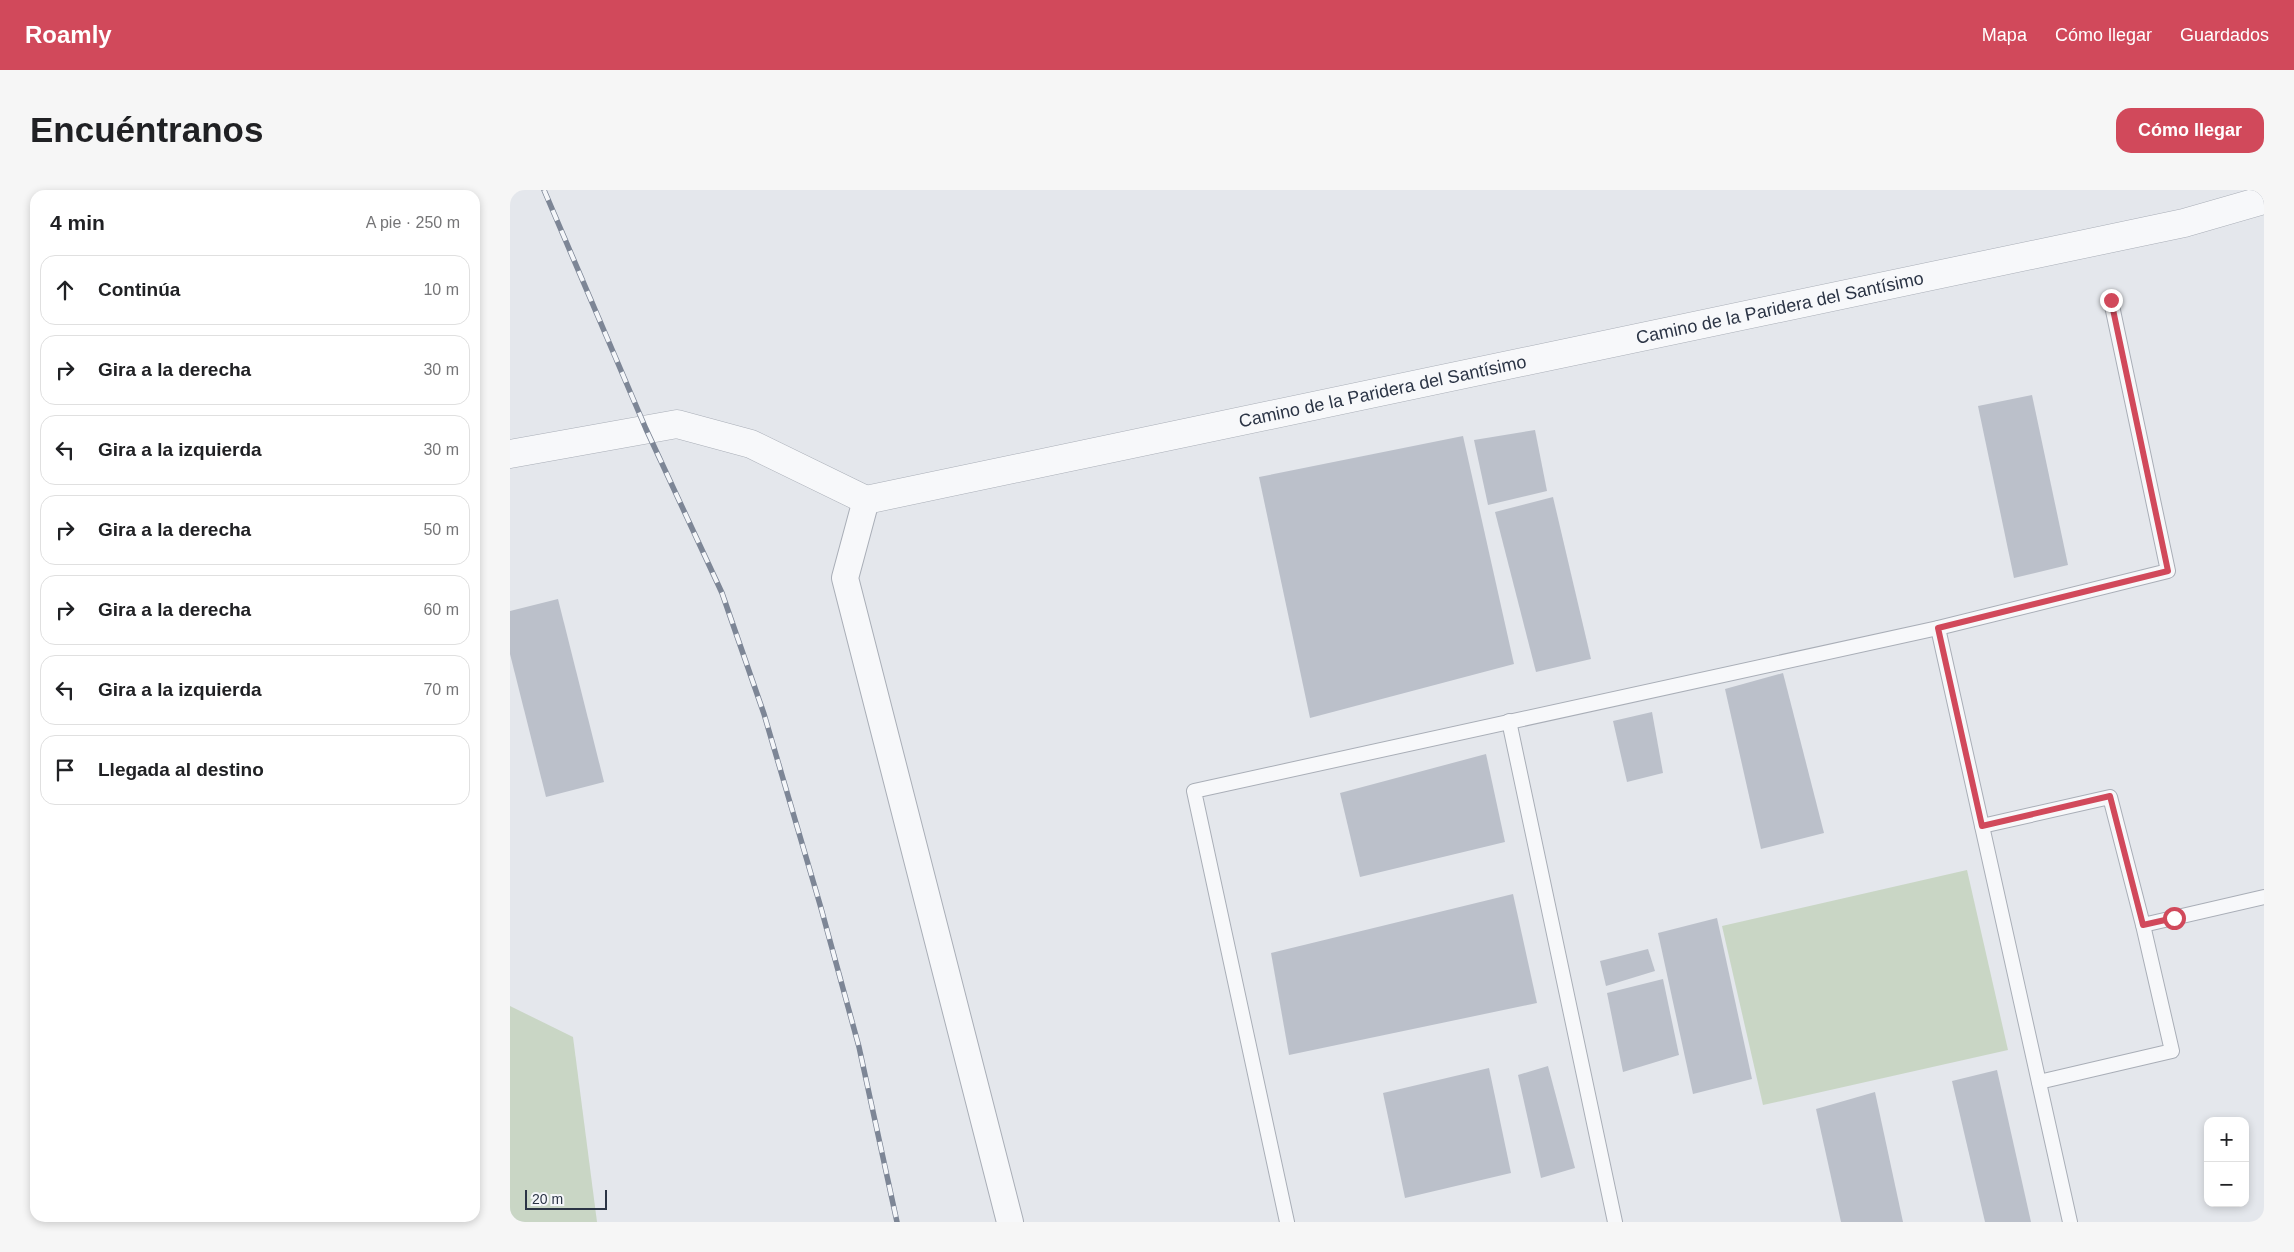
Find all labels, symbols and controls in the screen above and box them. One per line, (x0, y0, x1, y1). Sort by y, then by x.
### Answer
text: Roamly (25, 21, 112, 48)
text: Mapa (1982, 25, 2027, 45)
text: Cómo llegar (2055, 25, 2152, 45)
text: Guardados (2180, 25, 2269, 45)
button: Cómo llegar (2116, 108, 2264, 153)
text: Encuéntranos (30, 110, 263, 149)
text: 4 min (50, 211, 105, 234)
text: A pie · 250 m (366, 214, 460, 231)
street label: Camino de la Paridera del Santísimo (1634, 268, 1925, 348)
icon: ahead (51, 276, 79, 304)
text: Continúa (98, 279, 180, 300)
text: 10 m (423, 281, 459, 298)
route end (2100, 289, 2123, 312)
street label: Camino de la Paridera del Santísimo (1237, 351, 1528, 431)
icon: right (51, 356, 79, 384)
text: Gira a la derecha (98, 359, 251, 380)
text: 30 m (423, 361, 459, 378)
icon: left (51, 436, 79, 464)
text: Gira a la izquierda (98, 439, 262, 460)
text: 30 m (423, 441, 459, 458)
icon: right (51, 516, 79, 544)
text: Gira a la derecha (98, 519, 251, 540)
text: 50 m (423, 521, 459, 538)
icon: right (51, 596, 79, 624)
text: Gira a la derecha (98, 599, 251, 620)
text: 60 m (423, 601, 459, 618)
icon: left (51, 676, 79, 704)
text: Gira a la izquierda (98, 679, 262, 700)
text: 70 m (423, 681, 459, 698)
icon: arrive (51, 756, 79, 784)
text: Llegada al destino (98, 759, 264, 780)
route start (2163, 907, 2186, 930)
map controls (2204, 1117, 2249, 1207)
button: + (2204, 1117, 2249, 1162)
button: − (2204, 1162, 2249, 1207)
scale bar (525, 1187, 608, 1210)
text: 20 m (532, 1191, 563, 1207)

